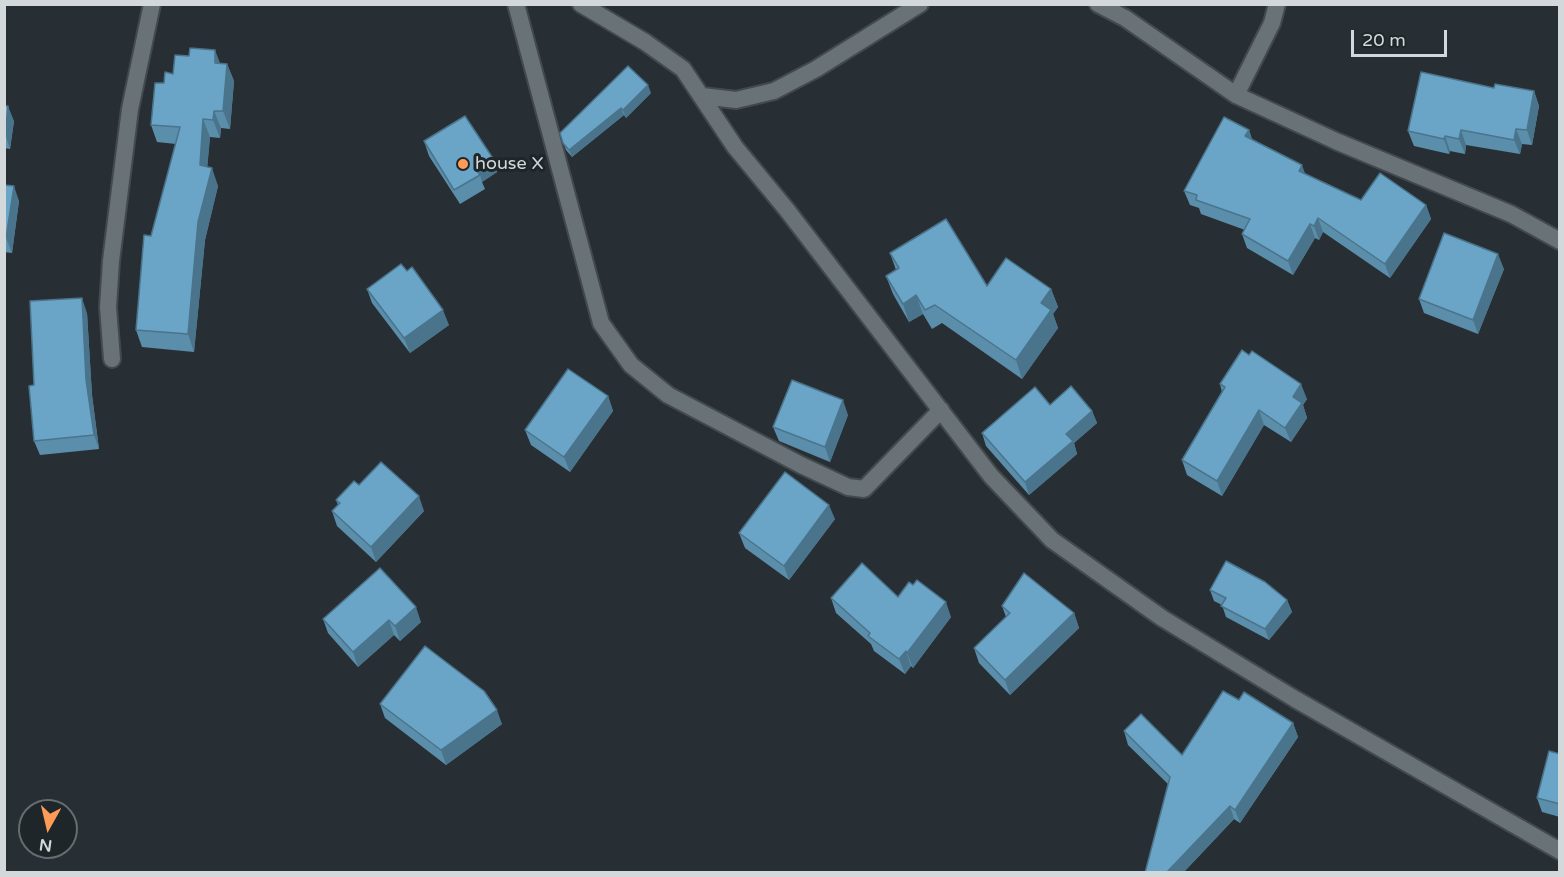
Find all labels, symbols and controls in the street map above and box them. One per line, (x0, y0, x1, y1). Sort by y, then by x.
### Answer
scale bar (1354, 18, 1450, 56)
text: 20 m (1362, 29, 1406, 51)
place label: house X (475, 153, 543, 175)
marker: house X (456, 157, 470, 171)
north arrow (18, 799, 78, 859)
text: N (38, 834, 54, 856)

